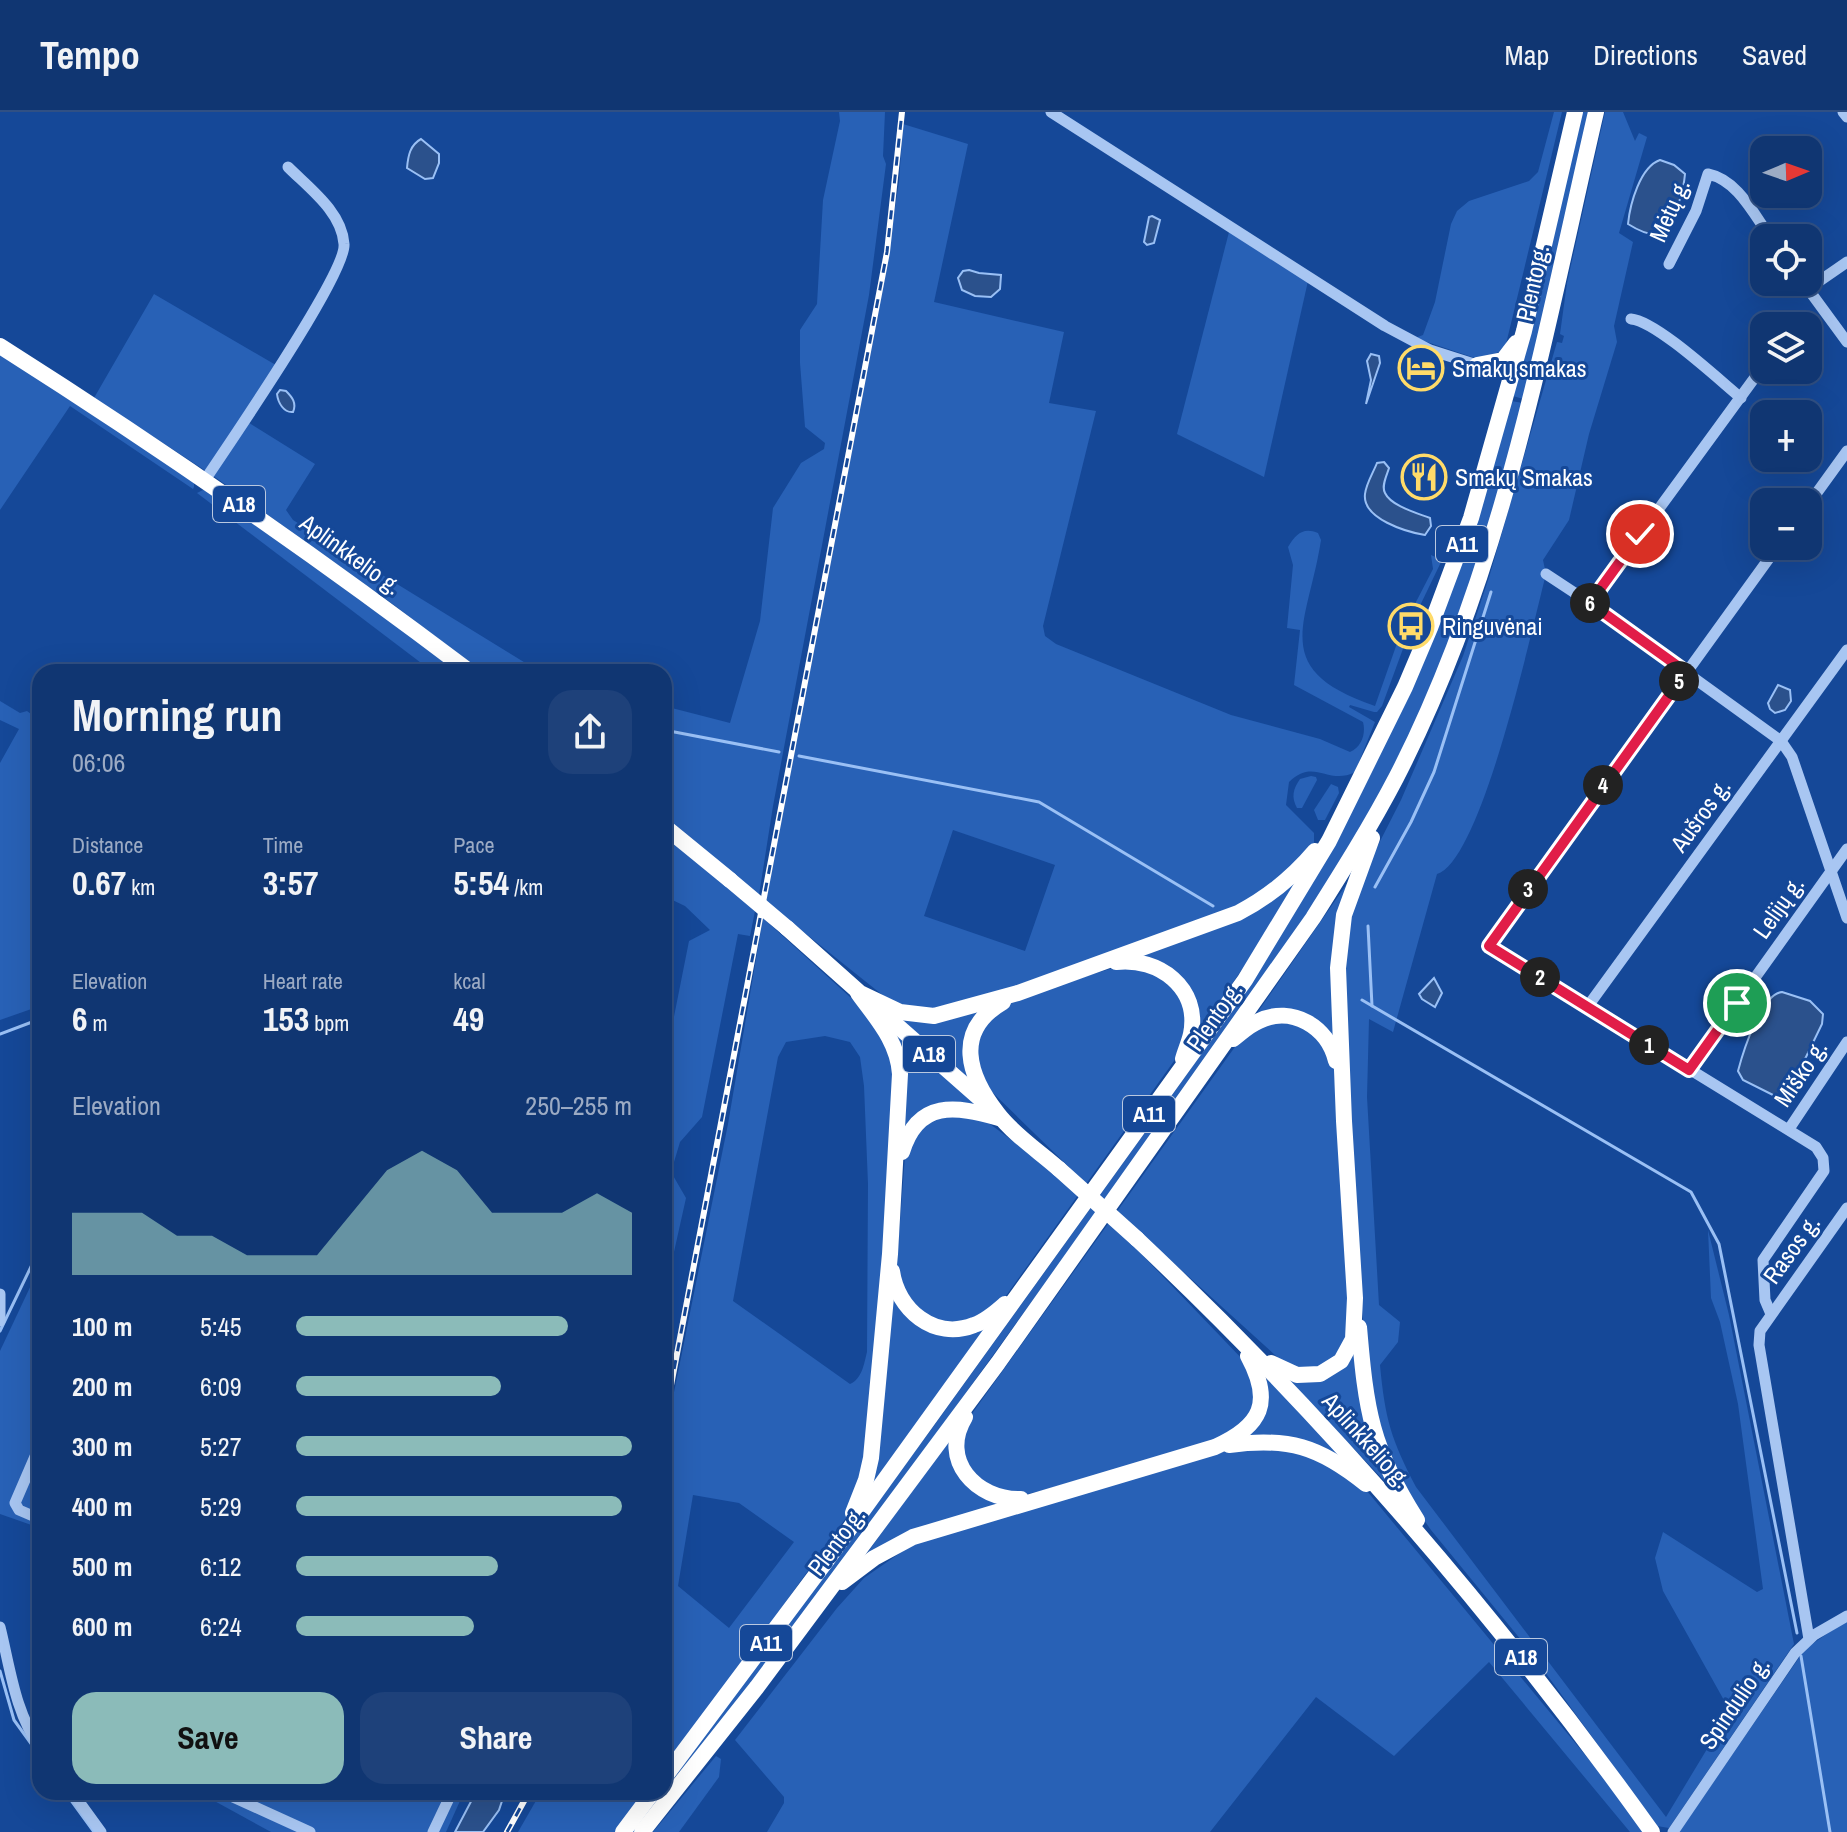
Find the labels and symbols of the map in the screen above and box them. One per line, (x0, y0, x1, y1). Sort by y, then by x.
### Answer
north arrow (1750, 136, 1822, 208)
street label: Mėtų g. (1641, 174, 1697, 246)
street label: Plento g. (1508, 242, 1556, 324)
hotel icon: Smakų smakas (1397, 344, 1445, 392)
place label: Smakų smakas (1452, 352, 1587, 384)
restaurant icon: Smakų Smakas (1400, 453, 1448, 501)
place label: Smakų Smakas (1455, 461, 1593, 493)
road number: A18 (213, 486, 265, 522)
pin (1606, 500, 1674, 568)
street label: Aplinkkelio g. (293, 506, 408, 602)
road number: A11 (1436, 526, 1488, 562)
pin: 6 (1570, 583, 1610, 623)
bus stop icon: Ringuvėnai (1387, 602, 1435, 650)
place label: Ringuvėnai (1442, 610, 1543, 642)
pin: 5 (1659, 661, 1699, 701)
pin: 4 (1583, 765, 1623, 805)
street label: Aušros g. (1662, 772, 1737, 859)
pin: 3 (1508, 869, 1548, 909)
street label: Lelijų g. (1745, 870, 1811, 944)
pin: 2 (1520, 957, 1560, 997)
pin (1703, 969, 1771, 1037)
street label: Plento g. (1179, 975, 1249, 1057)
pin: 1 (1629, 1025, 1669, 1065)
street label: Miško g. (1766, 1033, 1834, 1113)
road number: A18 (903, 1036, 955, 1072)
road number: A11 (1123, 1096, 1175, 1132)
street label: Rasos g. (1755, 1208, 1827, 1290)
street label: Aplinkkelio g. (1315, 1385, 1418, 1495)
street label: Plento g. (800, 1500, 872, 1582)
road number: A11 (740, 1625, 792, 1661)
road number: A18 (1495, 1639, 1547, 1675)
street label: Spindulio g. (1691, 1651, 1777, 1755)

